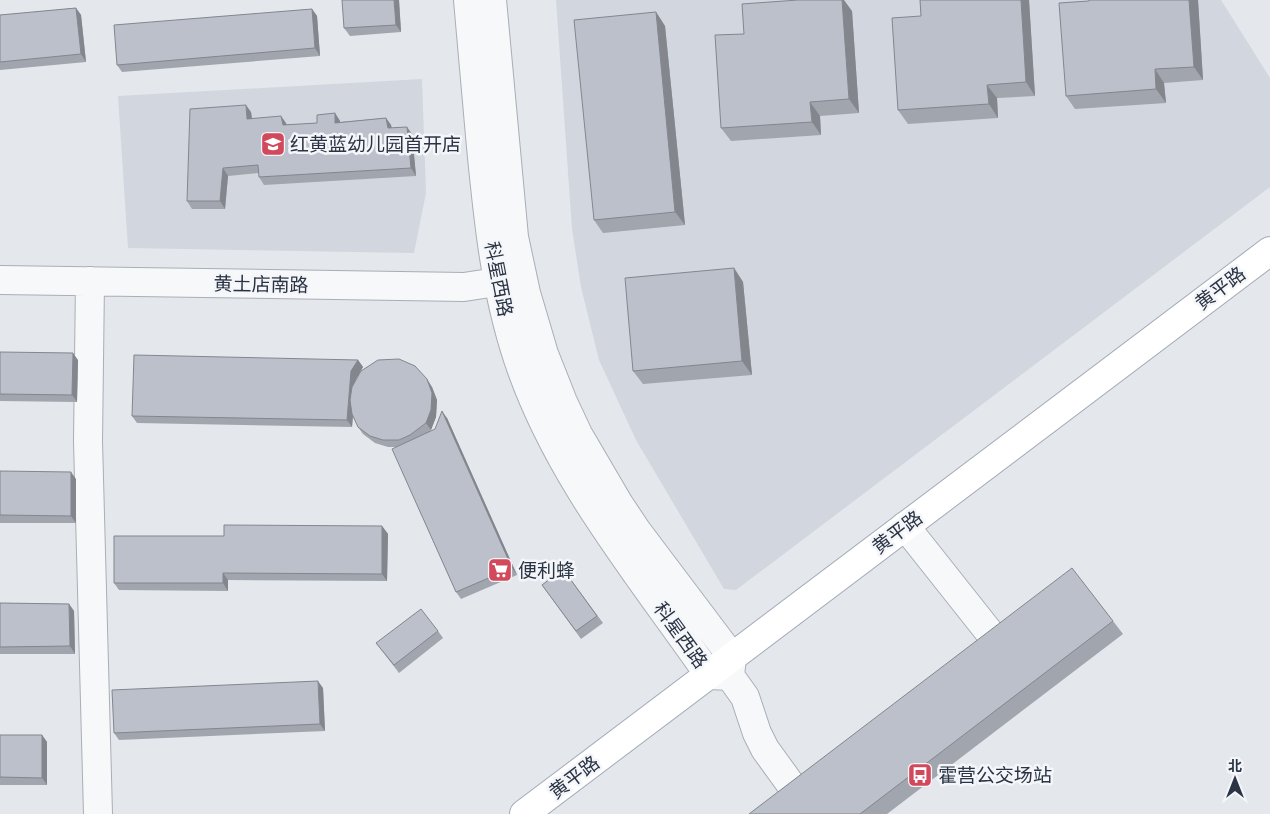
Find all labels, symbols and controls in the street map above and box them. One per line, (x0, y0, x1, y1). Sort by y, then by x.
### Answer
school or university icon: 红黄蓝幼儿园首开店 (260, 131, 286, 157)
place label: 红黄蓝幼儿园首开店 (290, 132, 461, 156)
street label: 科星西路 (480, 239, 518, 319)
street label: 黄平路 (1190, 261, 1250, 315)
street label: 黄土店南路 (213, 271, 309, 297)
street label: 黄平路 (867, 505, 927, 559)
supermarket icon: 便利蜂 (487, 557, 513, 583)
place label: 便利蜂 (518, 558, 575, 582)
street label: 科星西路 (649, 597, 713, 673)
street label: 黄平路 (544, 750, 604, 804)
north arrow (1210, 754, 1260, 804)
text: 北 (1228, 757, 1242, 775)
bus stop icon: 霍营公交场站 (907, 762, 933, 788)
place label: 霍营公交场站 (938, 763, 1052, 787)

